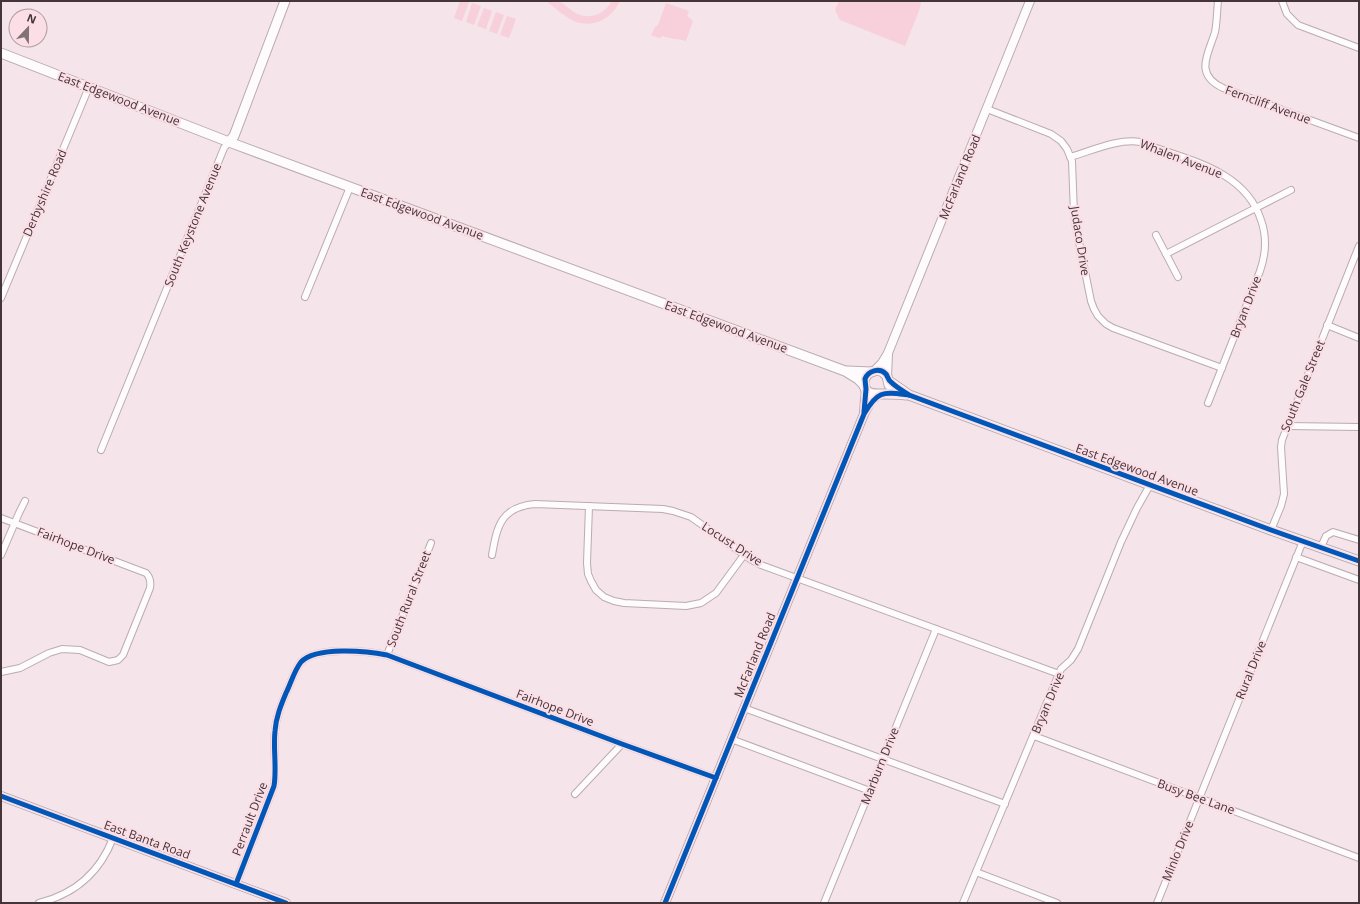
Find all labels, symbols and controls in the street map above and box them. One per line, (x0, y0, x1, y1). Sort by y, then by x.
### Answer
north arrow (8, 8, 48, 48)
text: N (25, 10, 39, 27)
street label: East Edgewood Avenue (56, 67, 183, 130)
street label: Ferncliff Avenue (1223, 81, 1314, 128)
street label: McFarland Road (935, 132, 984, 222)
street label: Whalen Avenue (1137, 135, 1225, 182)
street label: Derbyshire Road (19, 147, 71, 239)
street label: South Keystone Avenue (160, 160, 225, 289)
street label: East Edgewood Avenue (358, 183, 486, 244)
street label: Judaco Drive (1066, 204, 1094, 277)
street label: Bryan Drive (1226, 273, 1265, 340)
street label: East Edgewood Avenue (662, 296, 790, 357)
street label: South Gale Street (1276, 337, 1329, 434)
street label: East Edgewood Avenue (1073, 439, 1201, 500)
street label: Locust Drive (699, 518, 766, 570)
street label: Fairhope Drive (35, 523, 118, 568)
street label: South Rural Street (382, 548, 435, 649)
street label: McFarland Road (730, 610, 779, 700)
street label: Rural Drive (1231, 638, 1270, 702)
street label: Bryan Drive (1027, 669, 1068, 736)
street label: Fairhope Drive (514, 685, 597, 730)
street label: Marburn Drive (856, 724, 903, 807)
street label: Busy Bee Lane (1155, 775, 1238, 819)
street label: Perrault Drive (228, 779, 271, 858)
street label: East Banta Road (102, 816, 193, 863)
street label: Minlo Drive (1158, 818, 1197, 884)

